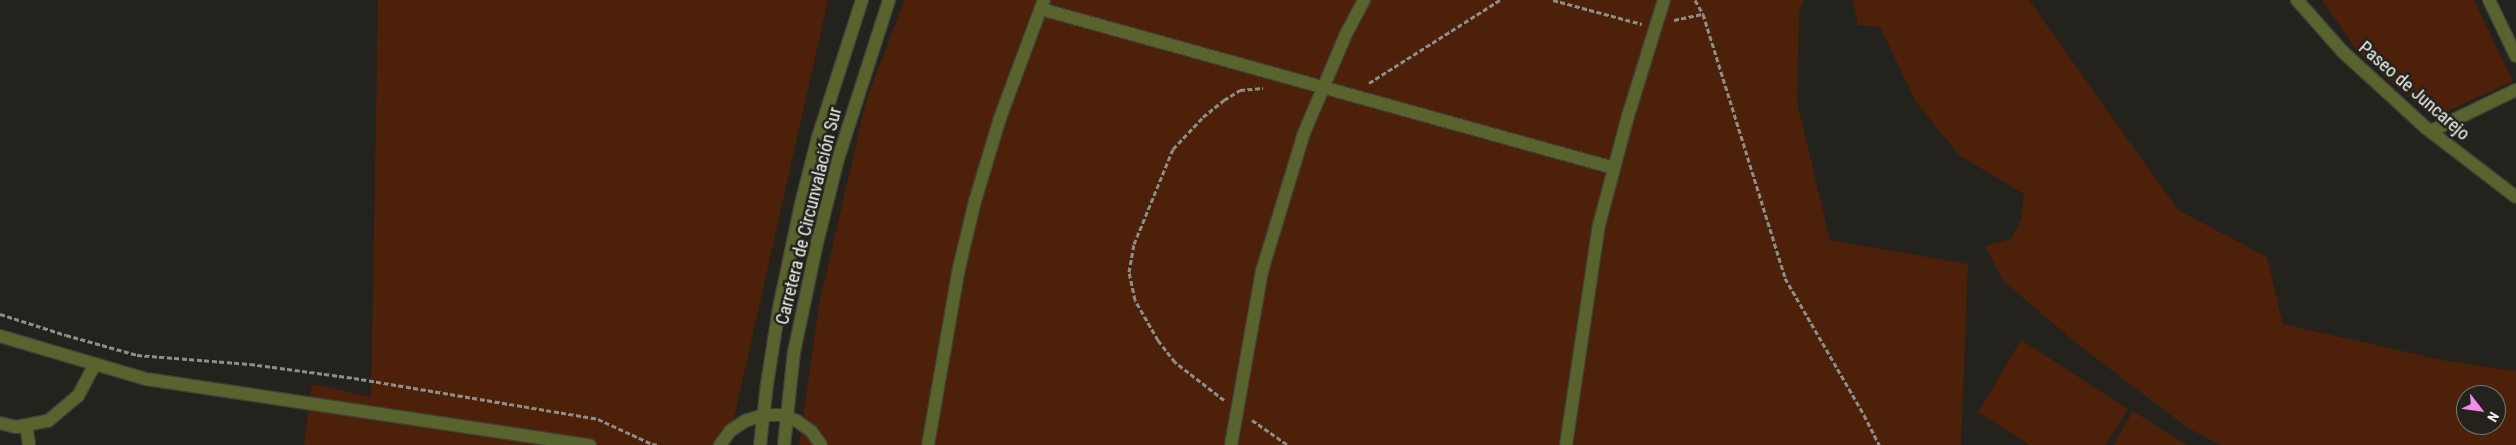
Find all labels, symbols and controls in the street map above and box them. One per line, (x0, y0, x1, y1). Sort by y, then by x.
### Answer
street label: Paseo de Juncarejo (2354, 37, 2474, 145)
street label: Carretera de Circunvalación Sur (771, 105, 847, 327)
north arrow (2456, 385, 2506, 435)
text: N (2484, 409, 2502, 425)

